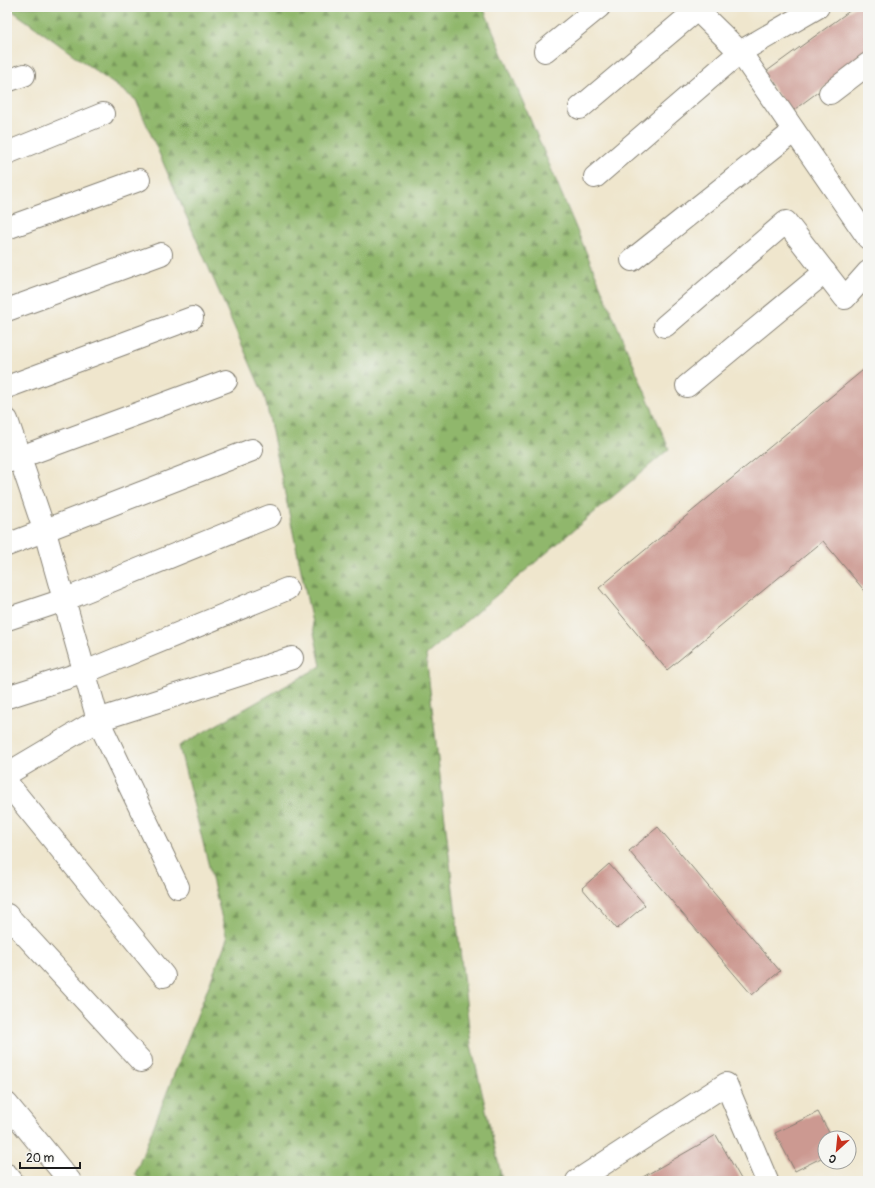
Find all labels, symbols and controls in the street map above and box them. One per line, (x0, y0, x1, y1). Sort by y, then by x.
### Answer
north arrow (817, 1130, 857, 1170)
scale bar (20, 1144, 80, 1170)
text: 20 m (26, 1151, 55, 1166)
text: С (827, 1151, 839, 1166)

